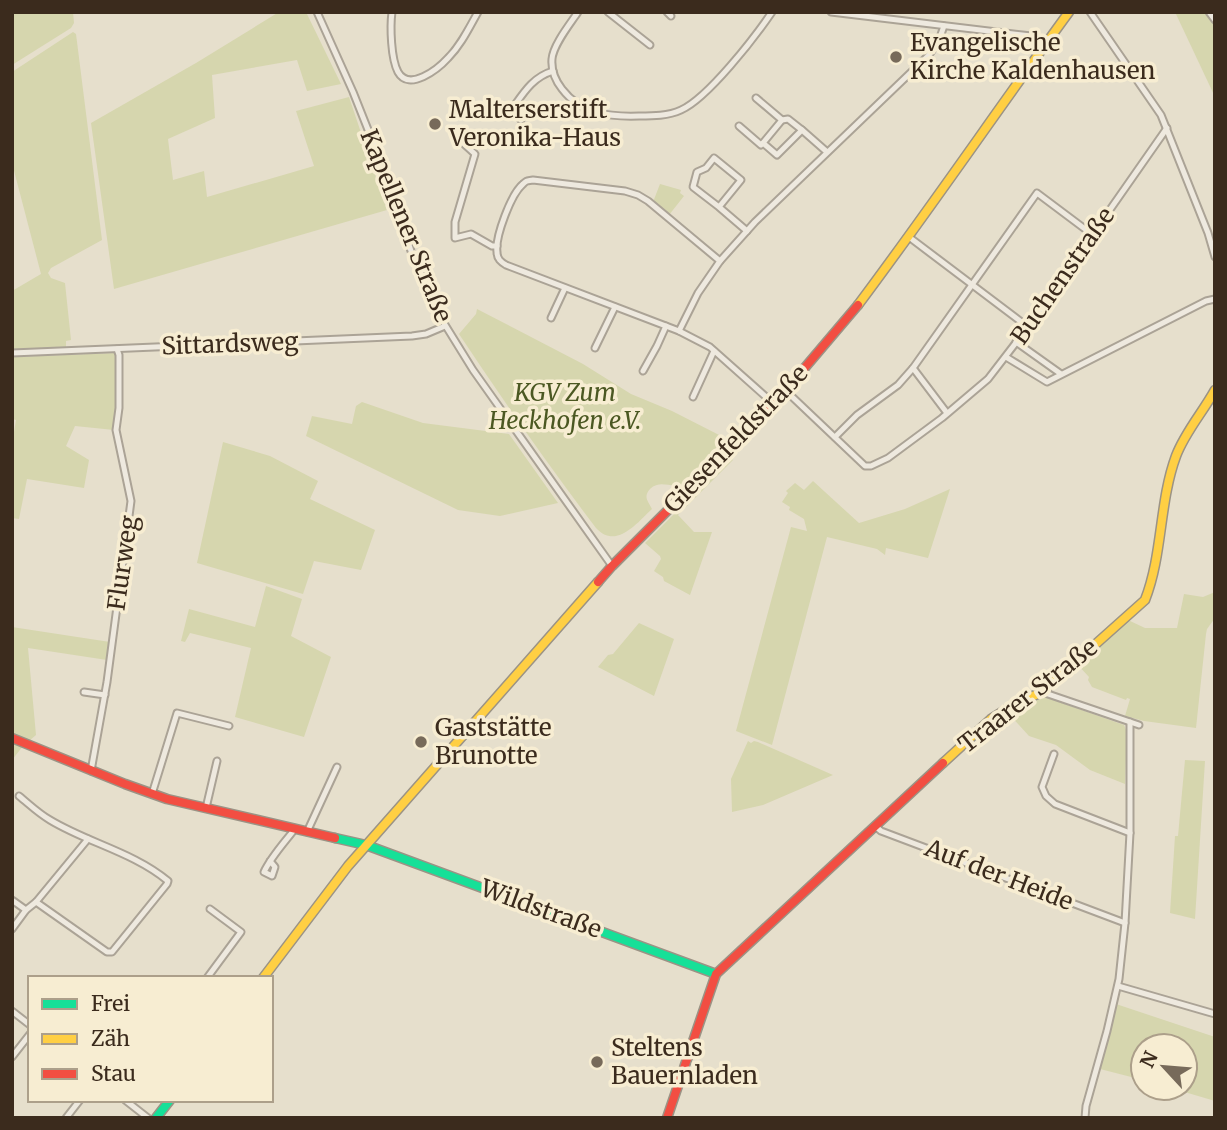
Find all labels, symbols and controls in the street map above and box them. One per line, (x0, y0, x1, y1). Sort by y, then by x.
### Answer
place label: Evangelische Kirche Kaldenhausen (910, 27, 1155, 86)
marker: Evangelische Kirche Kaldenhausen (888, 49, 904, 65)
place label: Malterserstift Veronika-Haus (448, 94, 621, 153)
marker: Malterserstift Veronika-Haus (427, 116, 443, 132)
street label: Kapellener Straße (354, 125, 459, 327)
street label: Buchenstraße (1004, 201, 1121, 350)
street label: Sittardsweg (161, 326, 299, 361)
street label: Giesenfeldstraße (657, 358, 814, 519)
park label: KGV Zum Heckhofen e.V. (488, 377, 641, 436)
street label: Flurweg (101, 513, 145, 612)
street label: Traarer Straße (952, 632, 1103, 759)
place label: Gaststätte Brunotte (435, 712, 551, 771)
marker: Gaststätte Brunotte (413, 734, 429, 750)
street label: Auf der Heide (920, 832, 1078, 917)
street label: Wildstraße (475, 872, 606, 945)
legend (28, 976, 273, 1102)
text: Frei (91, 990, 130, 1017)
text: Zäh (91, 1025, 130, 1052)
place label: Steltens Bauernladen (611, 1032, 758, 1091)
north arrow (1129, 1032, 1199, 1102)
text: N (1135, 1048, 1163, 1072)
marker: Steltens Bauernladen (589, 1054, 605, 1070)
text: Stau (91, 1060, 136, 1087)

